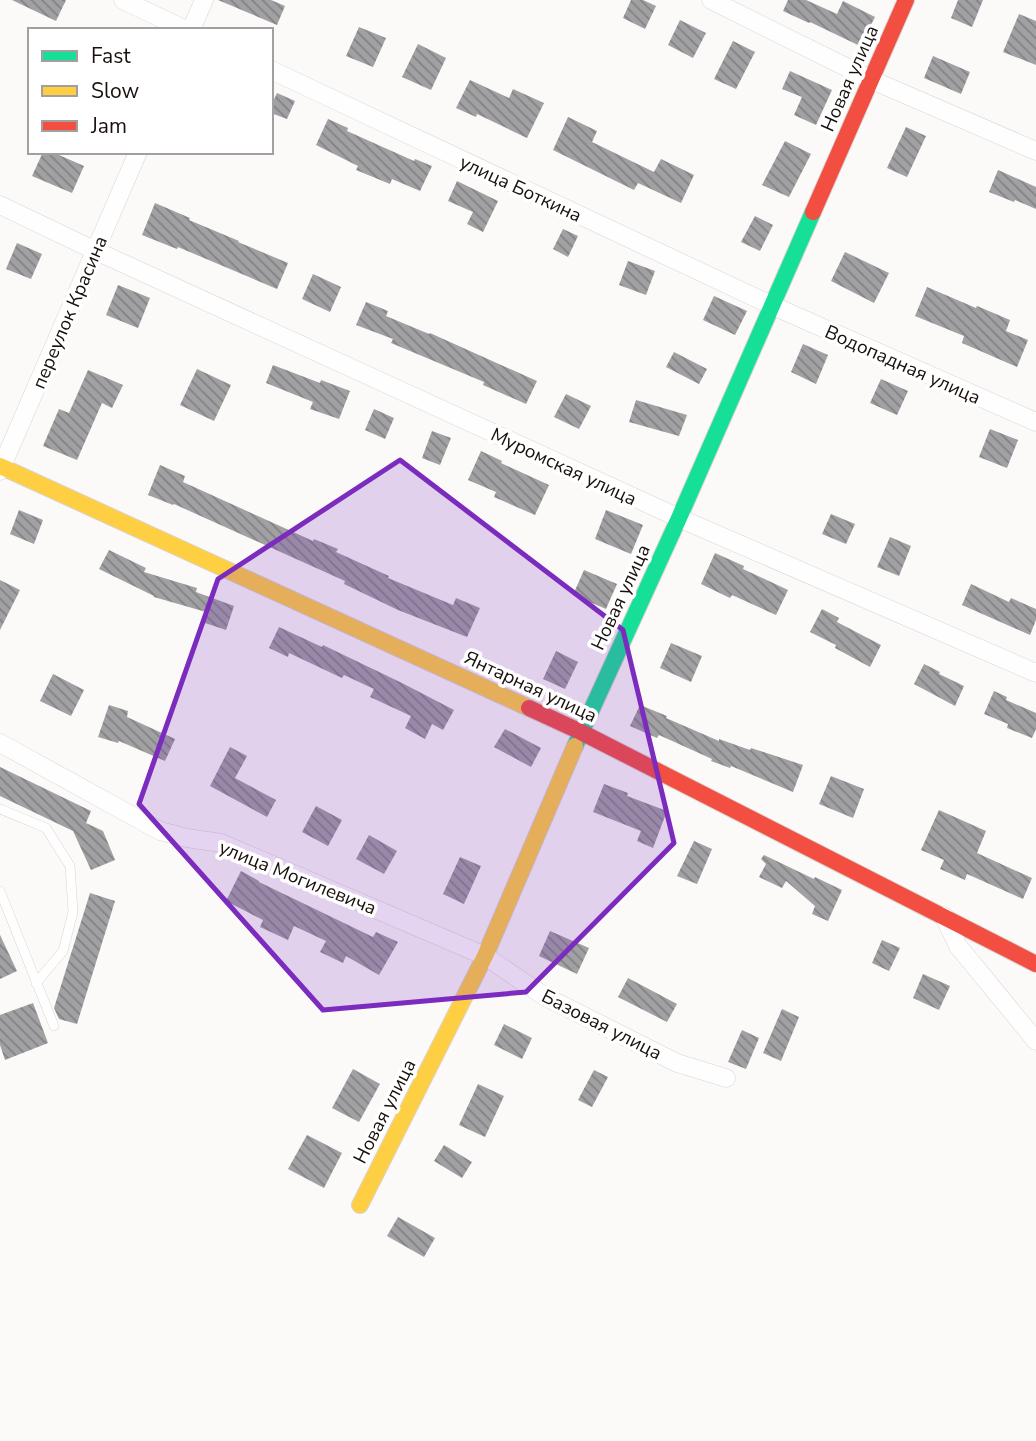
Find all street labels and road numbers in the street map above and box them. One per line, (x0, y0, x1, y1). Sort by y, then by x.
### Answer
street label: Новая улица (815, 21, 885, 136)
street label: улица Боткина (455, 149, 586, 229)
street label: переулок Красина (26, 232, 114, 393)
street label: Водопадная улица (821, 319, 984, 411)
street label: Муромская улица (486, 422, 641, 512)
street label: Новая улица (585, 540, 657, 655)
street label: Янтарная улица (460, 645, 601, 729)
street label: улица Могилевича (215, 834, 380, 921)
street label: Базовая улица (537, 983, 666, 1066)
street label: Новая улица (347, 1055, 422, 1168)

